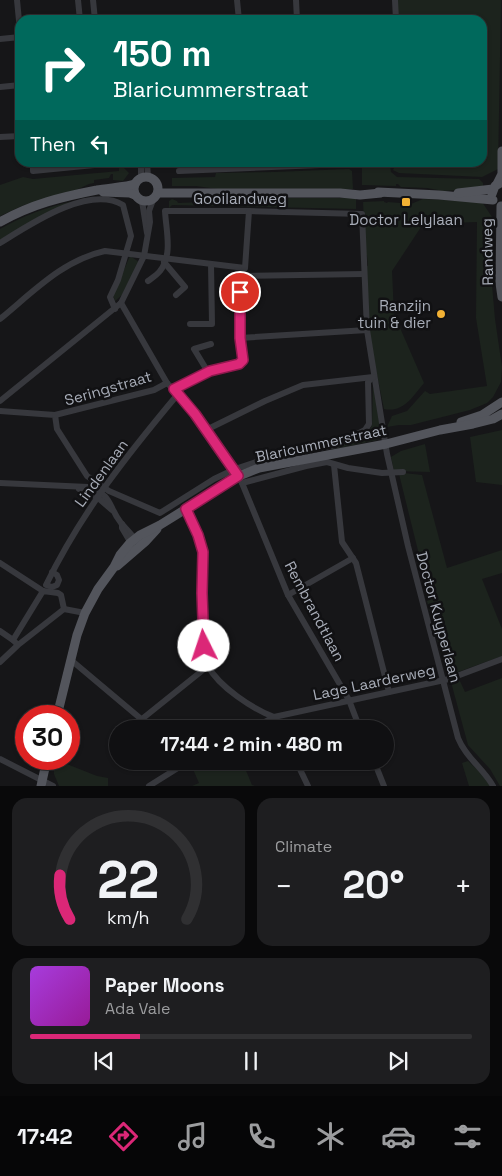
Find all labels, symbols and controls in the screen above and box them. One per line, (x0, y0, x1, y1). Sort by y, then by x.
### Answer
text: 150 m (113, 32, 211, 76)
icon: right (30, 35, 95, 100)
text: Blaricummerstraat (113, 75, 309, 103)
icon: left (86, 130, 114, 158)
text: Then (30, 132, 76, 157)
street label: Gooilandweg (193, 189, 287, 208)
marker: Doctor Lelylaan (400, 196, 412, 208)
place label: Doctor Lelylaan (349, 210, 463, 229)
street label: Randweg (477, 218, 497, 286)
pin (219, 271, 261, 313)
icon: arrive (226, 278, 254, 306)
place label: Ranzijn tuin & dier (357, 296, 431, 332)
marker: Ranzijn tuin & dier (435, 308, 447, 320)
street label: Seringstraat (62, 366, 154, 410)
street label: Blaricummerstraat (254, 420, 388, 466)
street label: Lindenlaan (70, 435, 132, 511)
street label: Doctor Kuyperlaan (412, 549, 466, 685)
street label: Rembrandtlaan (281, 558, 349, 664)
position arrow (177, 619, 229, 671)
street label: Lage Laarderweg (311, 660, 437, 704)
speed limit sign: 30 (15, 705, 80, 770)
text: 17:44 · 2 min · 480 m (160, 732, 343, 757)
text: Climate (275, 836, 332, 857)
text: 22 (98, 847, 159, 913)
text: 20° (342, 861, 405, 909)
text: − (275, 868, 292, 904)
text: + (455, 868, 472, 904)
text: km/h (107, 906, 150, 929)
text: Paper Moons (105, 973, 224, 998)
text: Ada Vale (105, 998, 170, 1019)
icon: previous (90, 1047, 118, 1075)
icon: pause (237, 1047, 265, 1075)
icon: next (384, 1047, 412, 1075)
icon: directions (106, 1119, 141, 1154)
icon: music (175, 1119, 210, 1154)
icon: phone (244, 1119, 279, 1154)
icon: climate (313, 1119, 348, 1154)
icon: car (381, 1119, 416, 1154)
icon: filters (450, 1119, 485, 1154)
text: 17:42 (17, 1122, 73, 1150)

